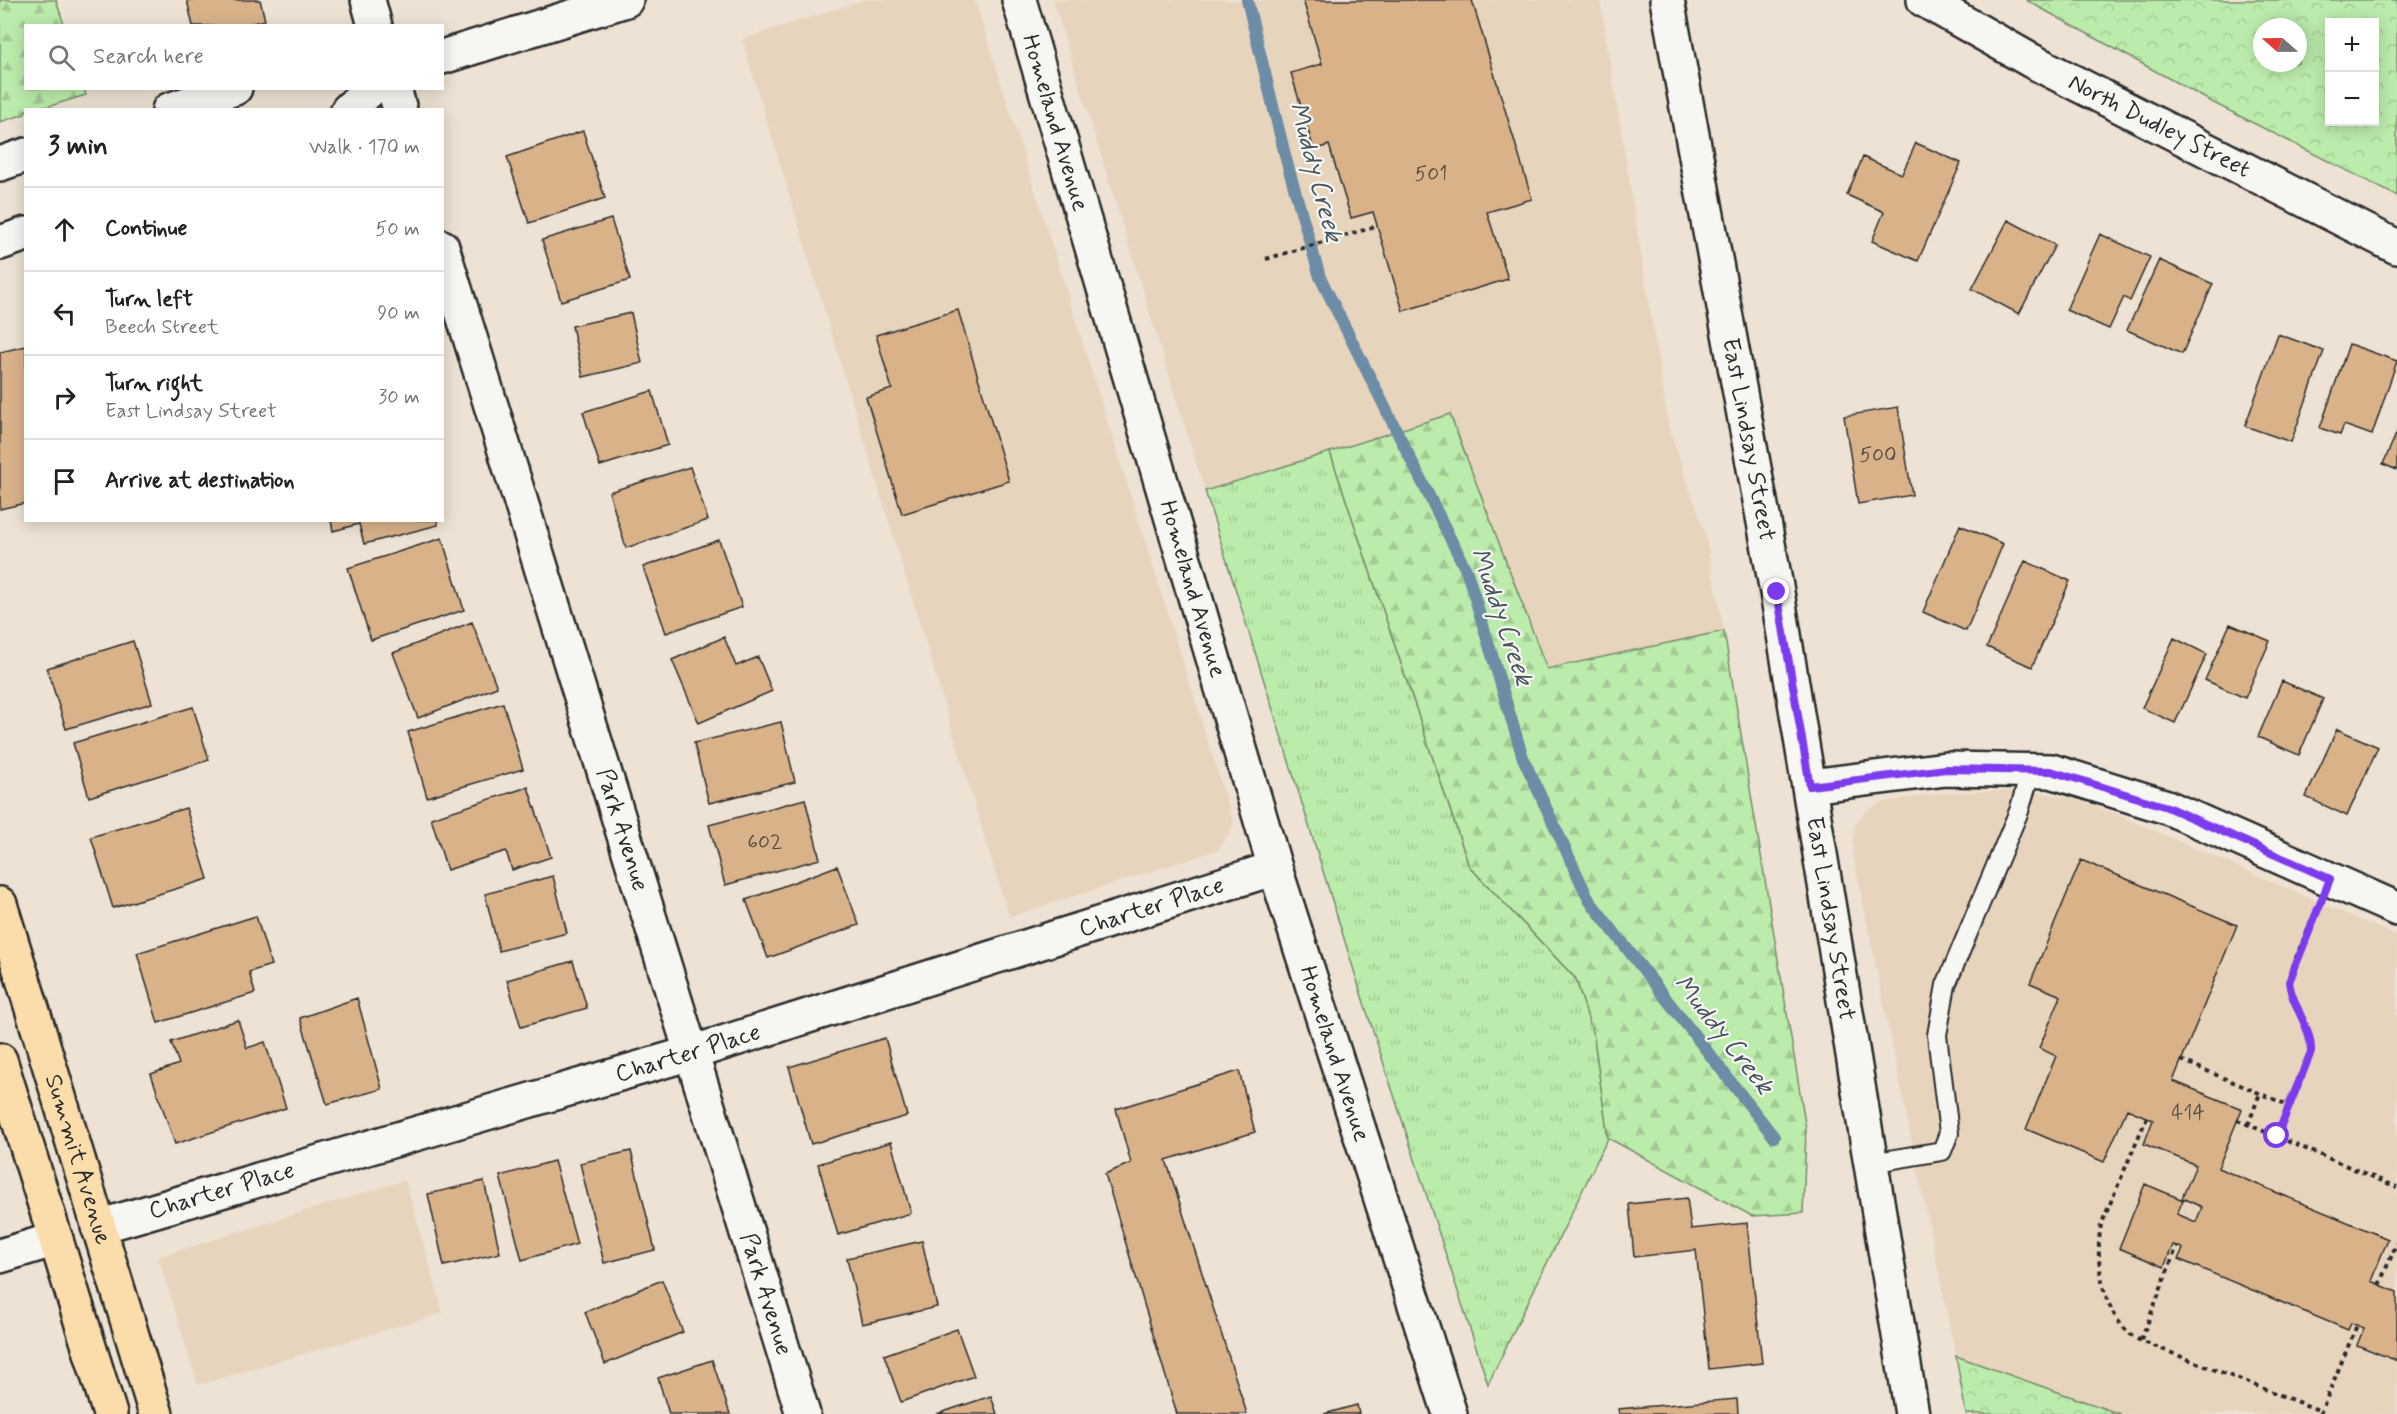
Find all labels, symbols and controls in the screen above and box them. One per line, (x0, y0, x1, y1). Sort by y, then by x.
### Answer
north arrow (2253, 18, 2307, 72)
map controls (2325, 18, 2379, 126)
button: + (2325, 18, 2379, 72)
search box (24, 24, 444, 90)
street label: Homeland Avenue (1014, 31, 1096, 215)
icon: search (45, 41, 78, 74)
text: Search here (93, 43, 204, 71)
street label: North Dudley Street (2063, 67, 2256, 185)
button: − (2325, 72, 2379, 126)
water label: Muddy Creek (1280, 98, 1351, 248)
text: 3 min (48, 130, 108, 164)
text: Walk · 170 m (309, 134, 420, 161)
house number: 501 (1415, 160, 1447, 188)
icon: ahead (48, 213, 81, 246)
text: Continue (105, 215, 187, 243)
text: 50 m (375, 216, 420, 243)
text: Turn left (105, 286, 193, 314)
icon: left (48, 297, 81, 330)
text: 90 m (377, 300, 420, 327)
text: Beech Street (105, 314, 219, 341)
street label: East Lindsay Street (1715, 335, 1783, 544)
text: Turn right (105, 370, 203, 398)
icon: right (48, 381, 81, 414)
text: 30 m (378, 384, 420, 411)
text: East Lindsay Street (105, 398, 277, 425)
house number: 500 (1859, 441, 1897, 469)
icon: arrive (48, 465, 81, 498)
text: Arrive at destination (105, 467, 295, 495)
street label: Homeland Avenue (1152, 497, 1234, 681)
water label: Muddy Creek (1462, 544, 1541, 692)
route end (1763, 578, 1789, 604)
street label: Park Avenue (589, 765, 656, 895)
street label: East Lindsay Street (1799, 814, 1863, 1023)
house number: 602 (747, 828, 783, 856)
street label: Charter Place (1075, 870, 1228, 945)
street label: Homeland Avenue (1292, 962, 1377, 1146)
water label: Muddy Creek (1665, 968, 1782, 1104)
street label: Charter Place (612, 1016, 765, 1090)
street label: Summit Avenue (37, 1070, 119, 1248)
house number: 414 (2171, 1099, 2205, 1127)
route start (2263, 1122, 2289, 1148)
street label: Charter Place (145, 1155, 298, 1227)
street label: Park Avenue (732, 1229, 799, 1359)

